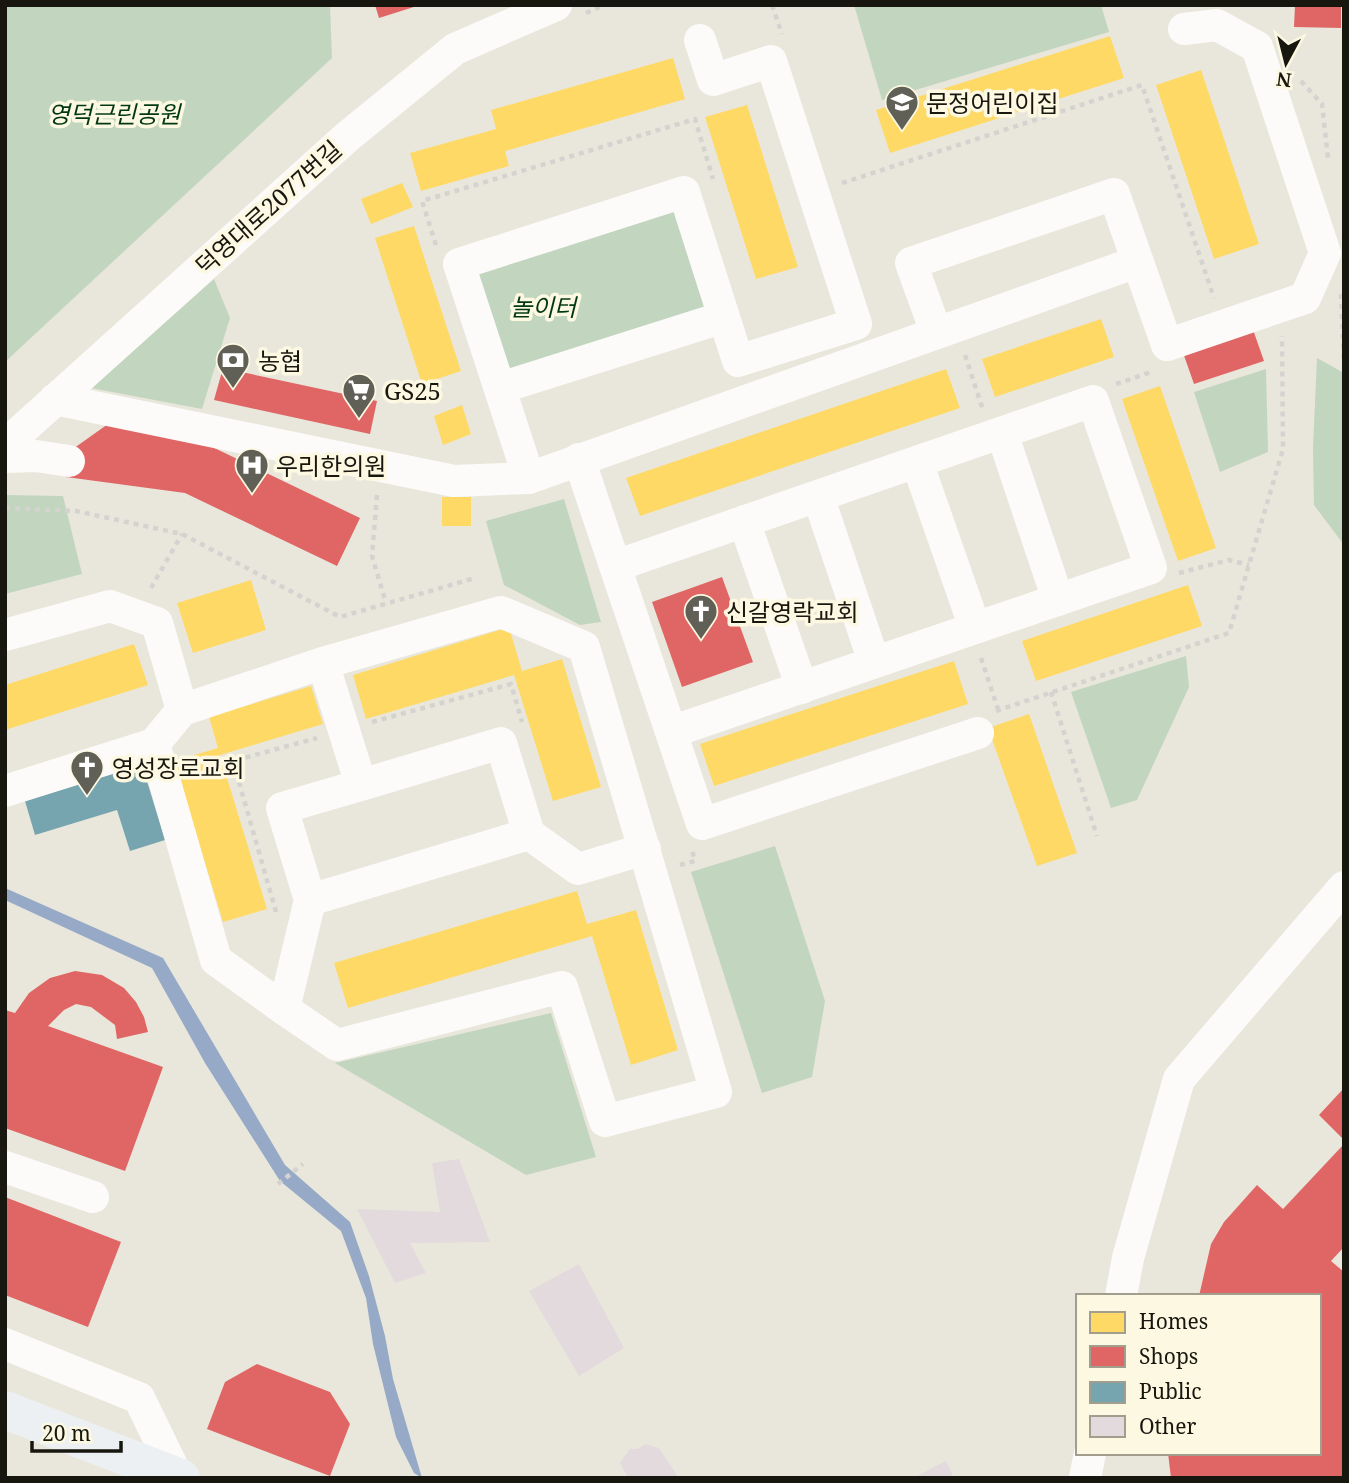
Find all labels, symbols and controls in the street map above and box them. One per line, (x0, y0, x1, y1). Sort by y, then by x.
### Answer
north arrow (1251, 28, 1321, 98)
text: N (1275, 66, 1293, 94)
school or university icon: 문정어린이집 (883, 83, 921, 132)
place label: 문정어린이집 (926, 86, 1058, 119)
park label: 영덕근린공원 (48, 97, 182, 130)
street label: 덕영대로2077번길 (188, 132, 348, 282)
park label: 놀이터 (510, 290, 579, 323)
bank icon: 농협 (214, 341, 252, 390)
place label: 농협 (258, 344, 302, 377)
supermarket icon: GS25 (340, 371, 378, 420)
place label: GS25 (384, 374, 441, 407)
hospital icon: 우리한의원 (233, 446, 271, 495)
place label: 우리한의원 (276, 449, 386, 482)
church icon: 신갈영락교회 (682, 592, 720, 641)
place label: 신갈영락교회 (726, 595, 858, 628)
church icon: 영성장로교회 (68, 748, 106, 797)
place label: 영성장로교회 (112, 751, 244, 784)
legend (1076, 1294, 1321, 1455)
text: Homes (1139, 1307, 1208, 1335)
text: Shops (1139, 1342, 1198, 1370)
text: Public (1139, 1377, 1201, 1405)
scale bar (32, 1410, 121, 1454)
text: Other (1139, 1412, 1197, 1440)
text: 20 m (42, 1419, 91, 1447)

